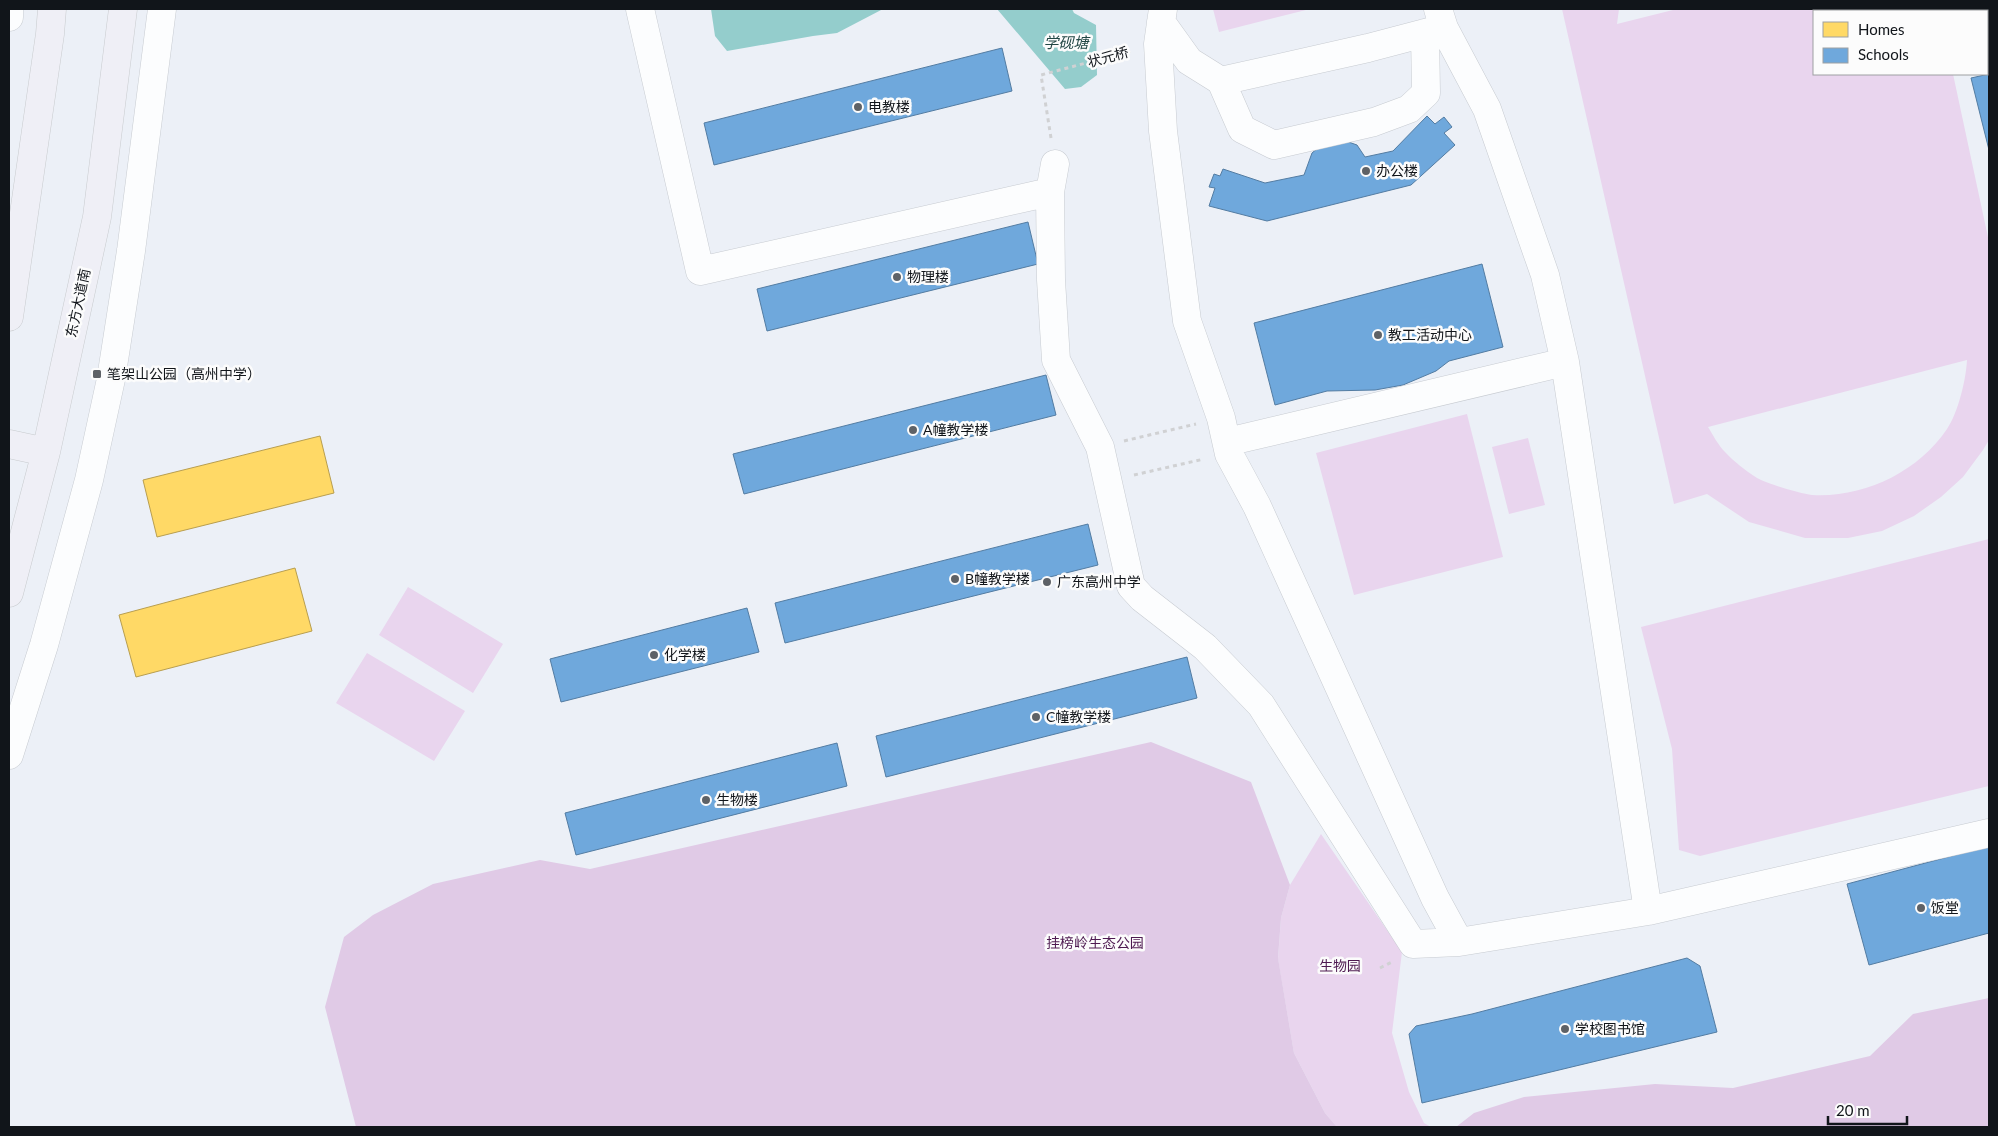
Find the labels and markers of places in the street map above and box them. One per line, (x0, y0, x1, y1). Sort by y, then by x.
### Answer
place label: 电教楼 (868, 98, 910, 115)
marker: 电教楼 (852, 101, 864, 113)
place label: 办公楼 (1376, 162, 1418, 179)
marker: 办公楼 (1360, 165, 1372, 177)
place label: 物理楼 (907, 268, 949, 285)
marker: 物理楼 (891, 271, 903, 283)
place label: 教工活动中心 (1388, 326, 1472, 343)
marker: 教工活动中心 (1372, 329, 1384, 341)
place label: 笔架山公园（高州中学） (107, 365, 261, 382)
marker: 笔架山公园（高州中学） (91, 368, 103, 380)
place label: A幢教学楼 (923, 421, 988, 438)
marker: A幢教学楼 (907, 424, 919, 436)
place label: B幢教学楼 (965, 570, 1030, 587)
marker: B幢教学楼 (949, 573, 961, 585)
place label: 广东高州中学 (1057, 573, 1141, 590)
marker: 广东高州中学 (1041, 576, 1053, 588)
place label: 化学楼 (664, 646, 706, 663)
marker: 化学楼 (648, 649, 660, 661)
place label: C幢教学楼 (1046, 708, 1111, 725)
marker: C幢教学楼 (1030, 711, 1042, 723)
place label: 生物楼 (716, 791, 758, 808)
marker: 生物楼 (700, 794, 712, 806)
place label: 饭堂 (1931, 899, 1959, 916)
marker: 饭堂 (1915, 902, 1927, 914)
place label: 学校图书馆 (1575, 1020, 1645, 1037)
marker: 学校图书馆 (1559, 1023, 1571, 1035)

